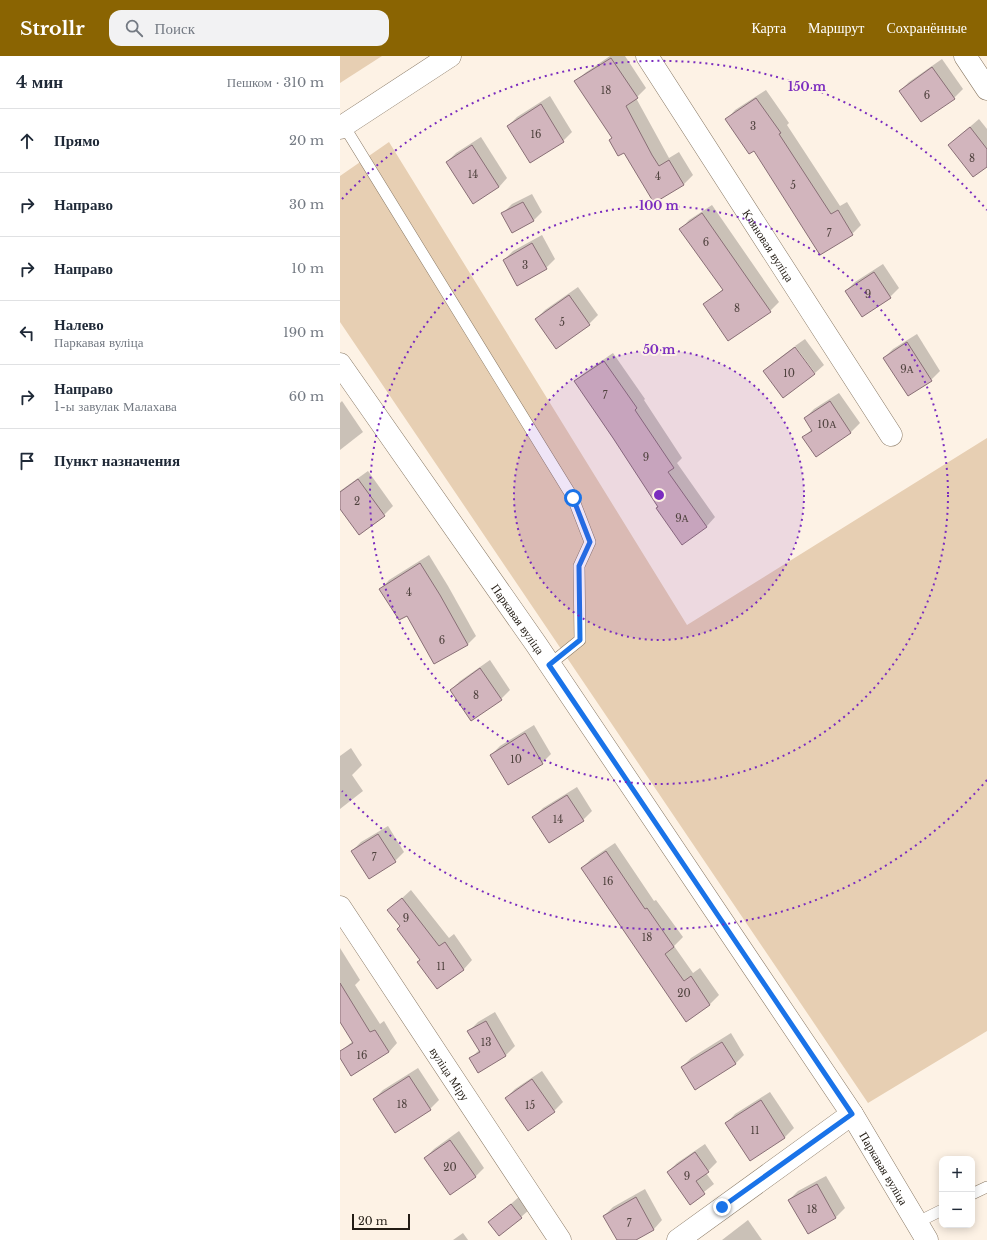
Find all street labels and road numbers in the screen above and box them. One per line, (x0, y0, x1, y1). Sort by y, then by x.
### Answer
street label: Кляновая вуліца (740, 206, 798, 285)
street label: Паркавая вуліца (489, 581, 548, 657)
street label: вуліца Міру (427, 1044, 473, 1104)
street label: Паркавая вуліца (857, 1129, 912, 1208)

